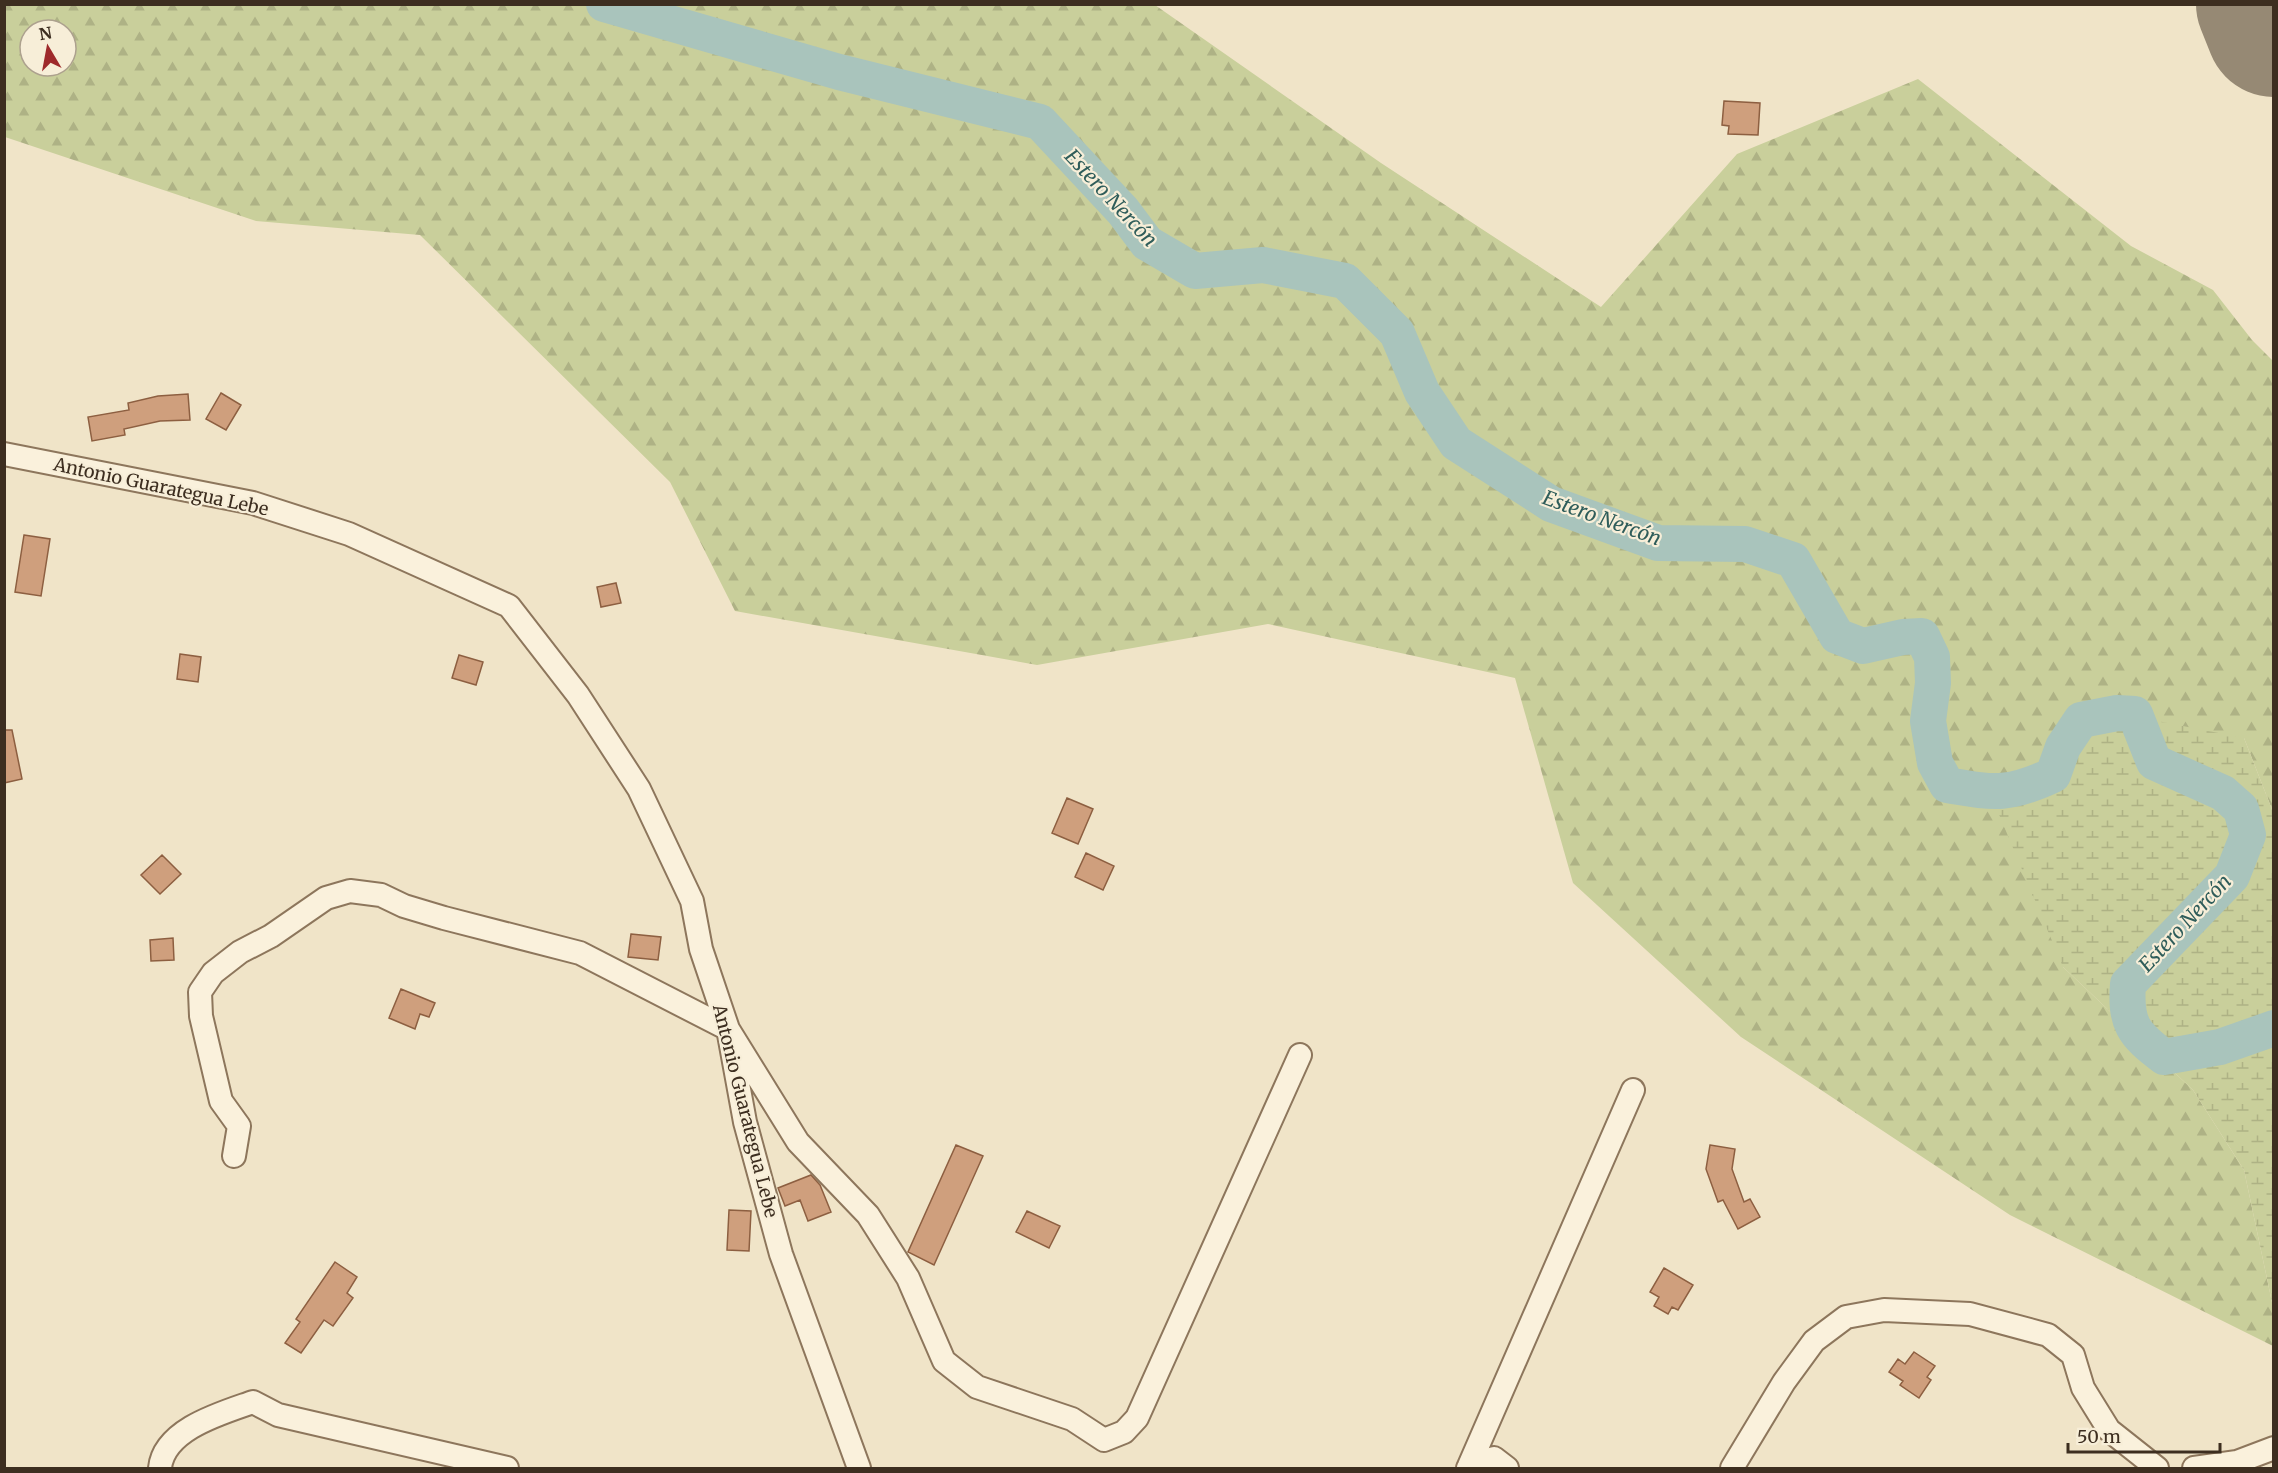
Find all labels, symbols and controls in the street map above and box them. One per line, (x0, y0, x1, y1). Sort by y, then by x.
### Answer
north arrow (18, 18, 78, 78)
text: N (37, 22, 54, 44)
water label: Estero Nercón (1060, 144, 1163, 252)
street label: Antonio Guarategua Lebe (51, 452, 271, 521)
water label: Estero Nercón (1540, 485, 1665, 551)
water label: Estero Nercón (2133, 869, 2236, 977)
street label: Antonio Guarategua Lebe (708, 1001, 783, 1220)
scale bar (2068, 1416, 2220, 1454)
text: 50 m (2077, 1425, 2121, 1448)

